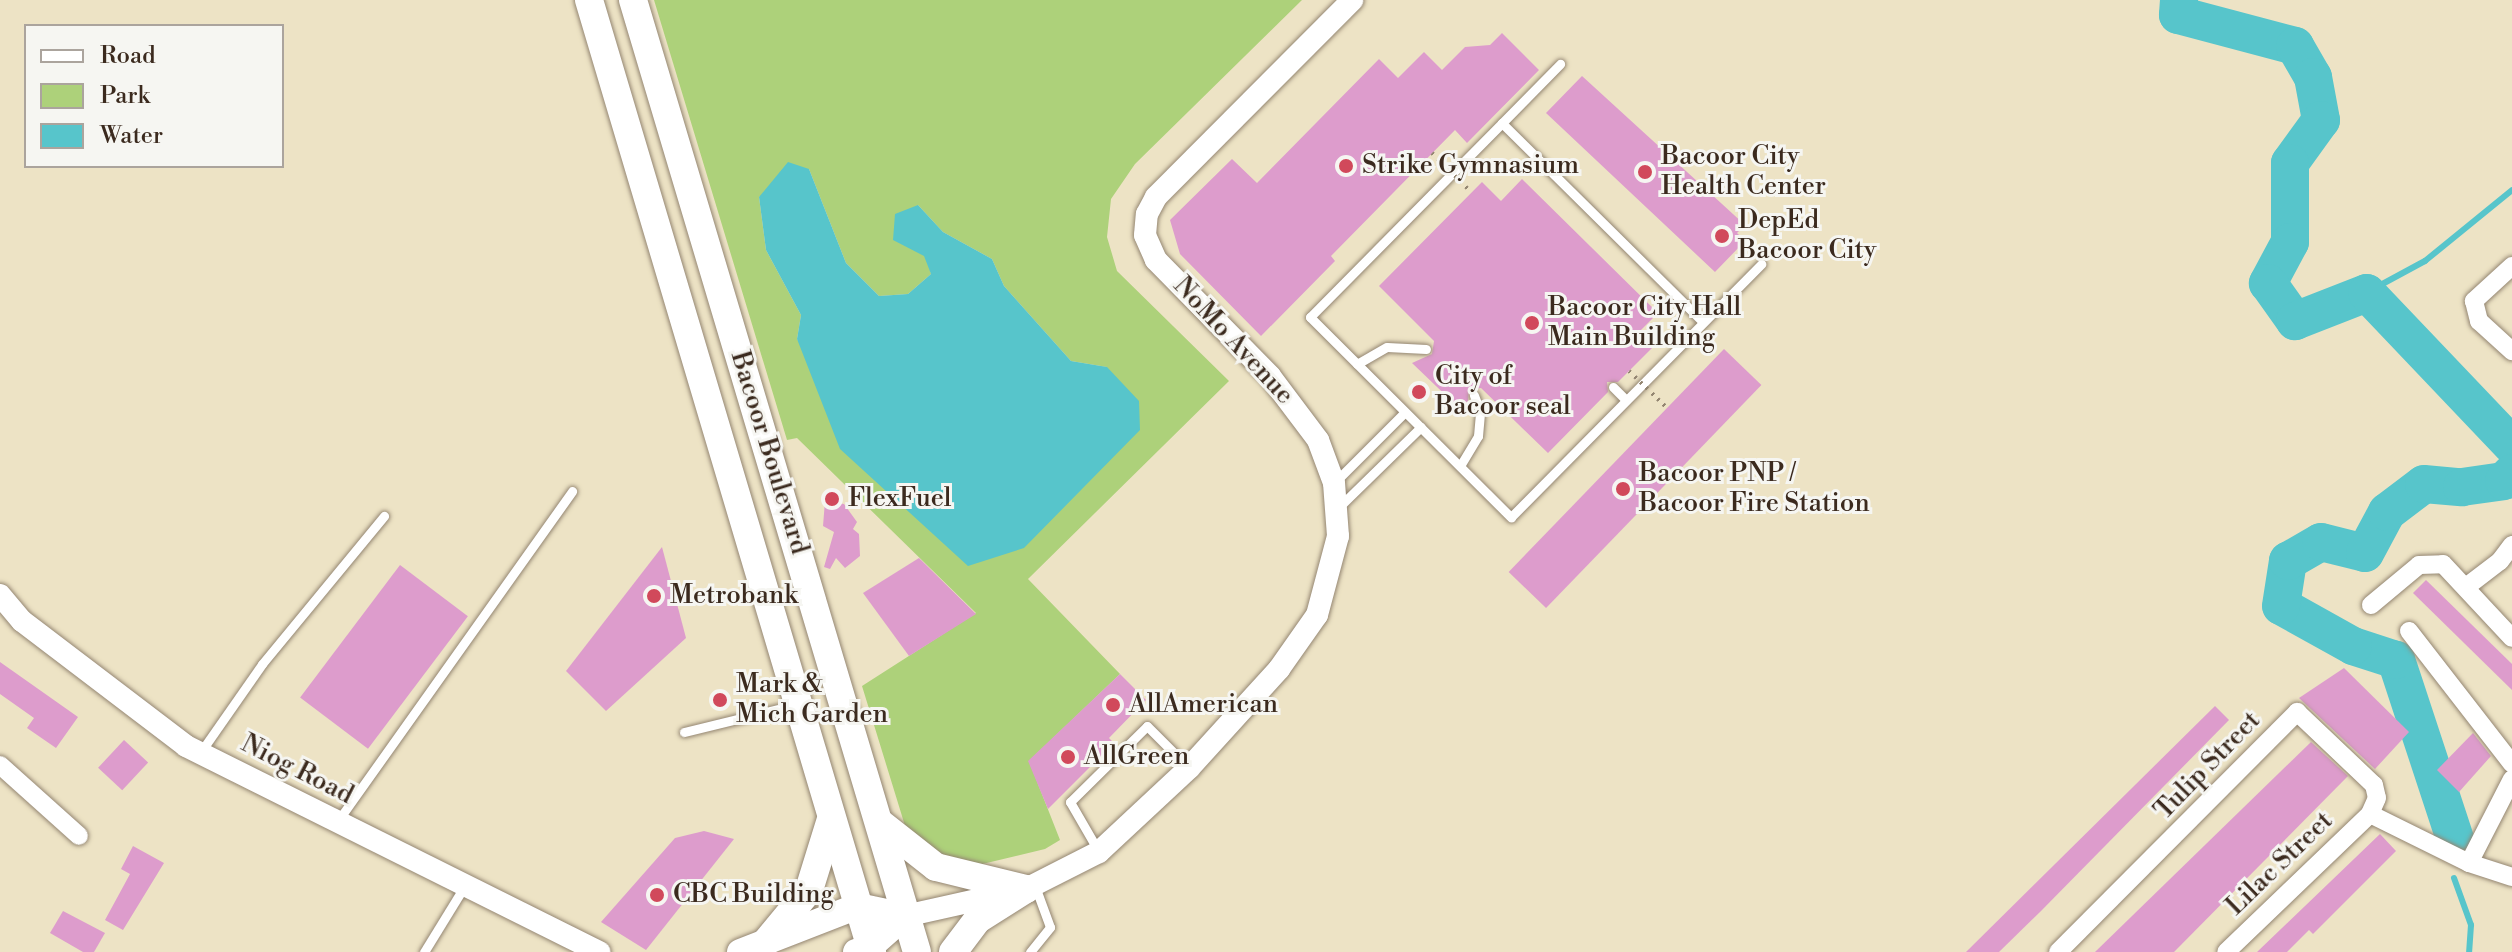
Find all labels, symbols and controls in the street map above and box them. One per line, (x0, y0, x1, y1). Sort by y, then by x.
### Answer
legend (24, 24, 284, 168)
text: Road (100, 41, 156, 71)
text: Park (100, 81, 150, 111)
text: Water (100, 121, 163, 151)
place label: Bacoor City Health Center (1661, 141, 1826, 202)
place label: Strike Gymnasium (1362, 150, 1579, 182)
marker: Strike Gymnasium (1337, 157, 1355, 175)
marker: Bacoor City Health Center (1636, 163, 1654, 181)
place label: DepEd Bacoor City (1738, 205, 1876, 266)
marker: DepEd Bacoor City (1713, 227, 1731, 245)
street label: NoMo Avenue (1166, 271, 1300, 411)
place label: Bacoor City Hall Main Building (1548, 292, 1741, 354)
marker: Bacoor City Hall Main Building (1523, 314, 1541, 332)
street label: Bacoor Boulevard (723, 348, 815, 558)
place label: City of Bacoor seal (1435, 361, 1571, 422)
marker: City of Bacoor seal (1410, 383, 1428, 401)
place label: Bacoor PNP / Bacoor Fire Station (1639, 458, 1870, 520)
marker: Bacoor PNP / Bacoor Fire Station (1614, 480, 1632, 498)
place label: FlexFuel (848, 483, 952, 515)
marker: FlexFuel (823, 490, 841, 508)
place label: Metrobank (670, 580, 798, 612)
marker: Metrobank (645, 587, 663, 605)
place label: Mark & Mich Garden (736, 669, 888, 730)
place label: AllAmerican (1129, 689, 1278, 721)
marker: Mark & Mich Garden (711, 691, 729, 709)
marker: AllAmerican (1104, 696, 1122, 714)
street label: Tulip Street (2149, 705, 2267, 827)
street label: Niog Road (236, 728, 358, 812)
place label: AllGreen (1084, 741, 1189, 773)
marker: AllGreen (1059, 748, 1077, 766)
street label: Lilac Street (2220, 806, 2340, 922)
place label: CBC Building (673, 879, 834, 911)
marker: CBC Building (648, 886, 666, 904)

